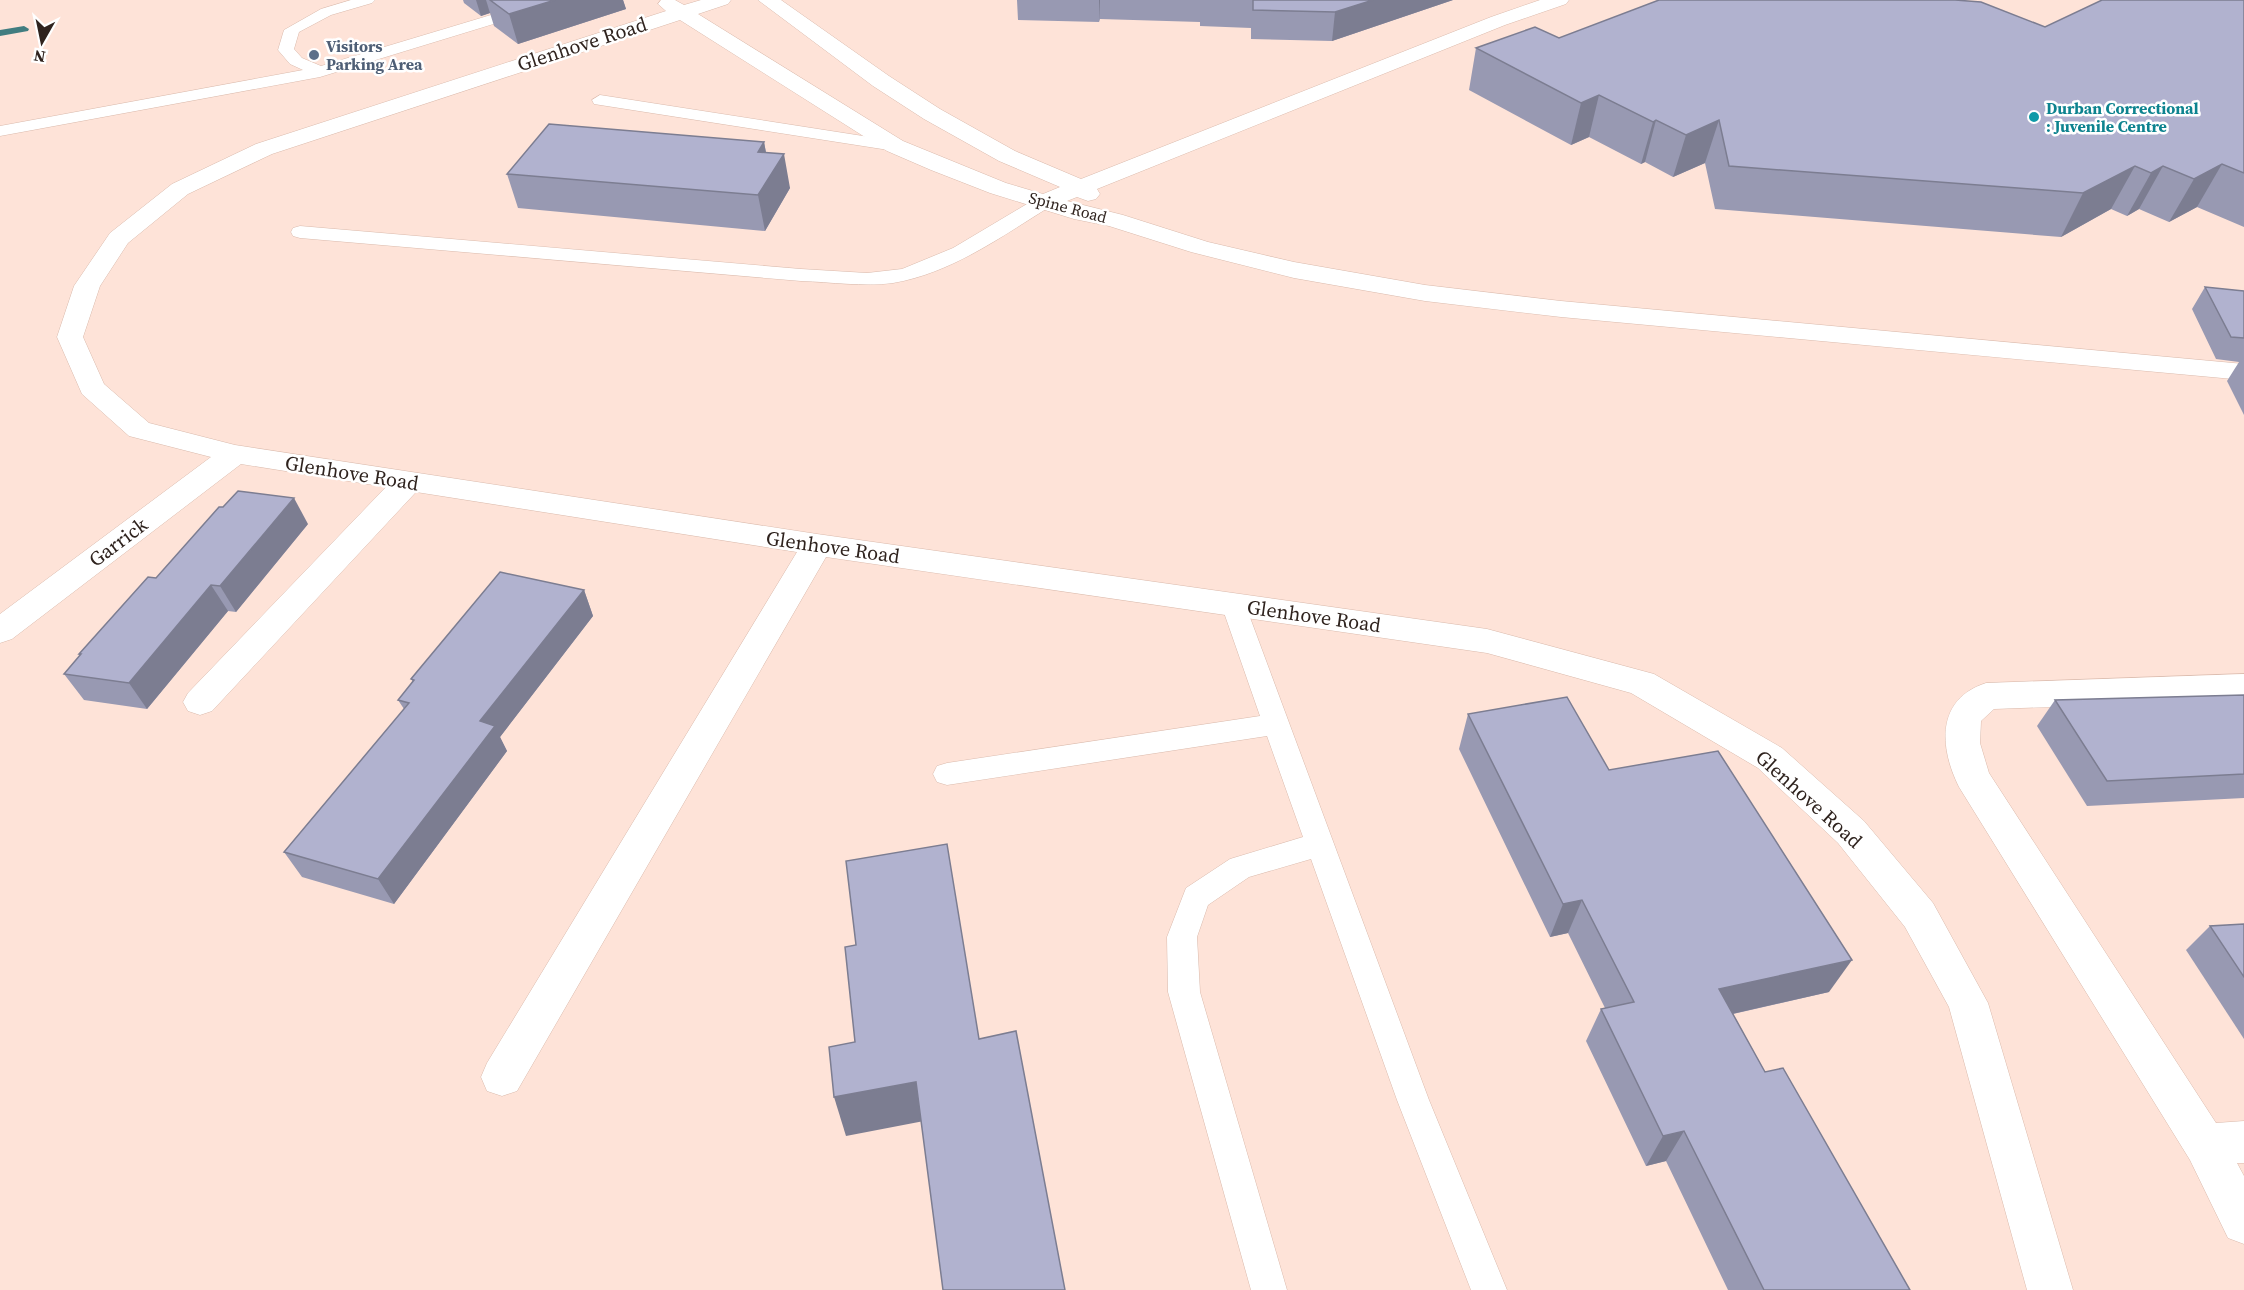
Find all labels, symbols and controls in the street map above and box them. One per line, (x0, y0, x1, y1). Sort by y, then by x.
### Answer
street label: Glenhove Road (514, 10, 651, 78)
north arrow (12, 12, 72, 72)
place label: Visitors Parking Area (326, 35, 423, 75)
text: N (32, 45, 47, 69)
marker: Visitors Parking Area (307, 48, 321, 62)
place label: Durban Correctional : Juvenile Centre (2046, 97, 2199, 137)
marker: Durban Correctional : Juvenile Centre (2027, 110, 2041, 124)
street label: Spine Road (1027, 186, 1109, 228)
street label: Glenhove Road (283, 449, 421, 497)
street label: Garrick (83, 511, 153, 573)
street label: Glenhove Road (764, 524, 902, 570)
street label: Glenhove Road (1245, 593, 1383, 639)
street label: Glenhove Road (1750, 743, 1869, 855)

